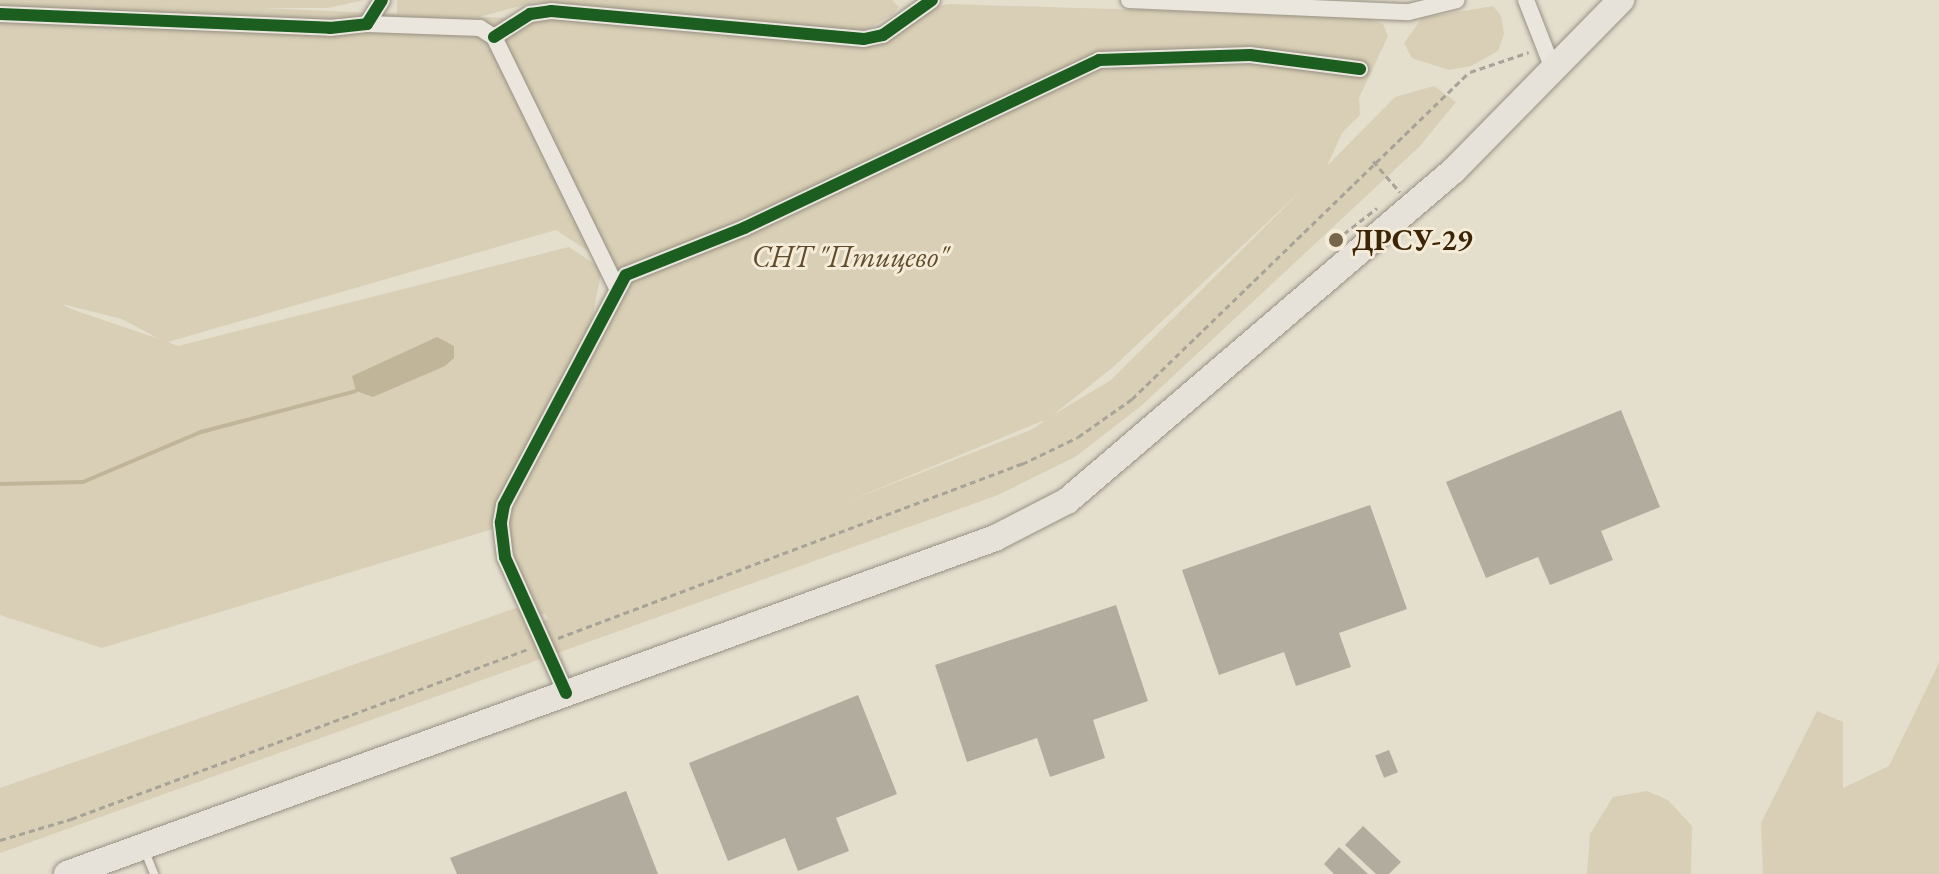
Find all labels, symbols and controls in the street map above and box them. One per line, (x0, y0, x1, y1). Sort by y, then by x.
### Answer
place label: ДРСУ-29 (1352, 222, 1473, 258)
marker: ДРСУ-29 (1327, 231, 1345, 249)
park label: СНТ "Птицево" (752, 239, 948, 275)

